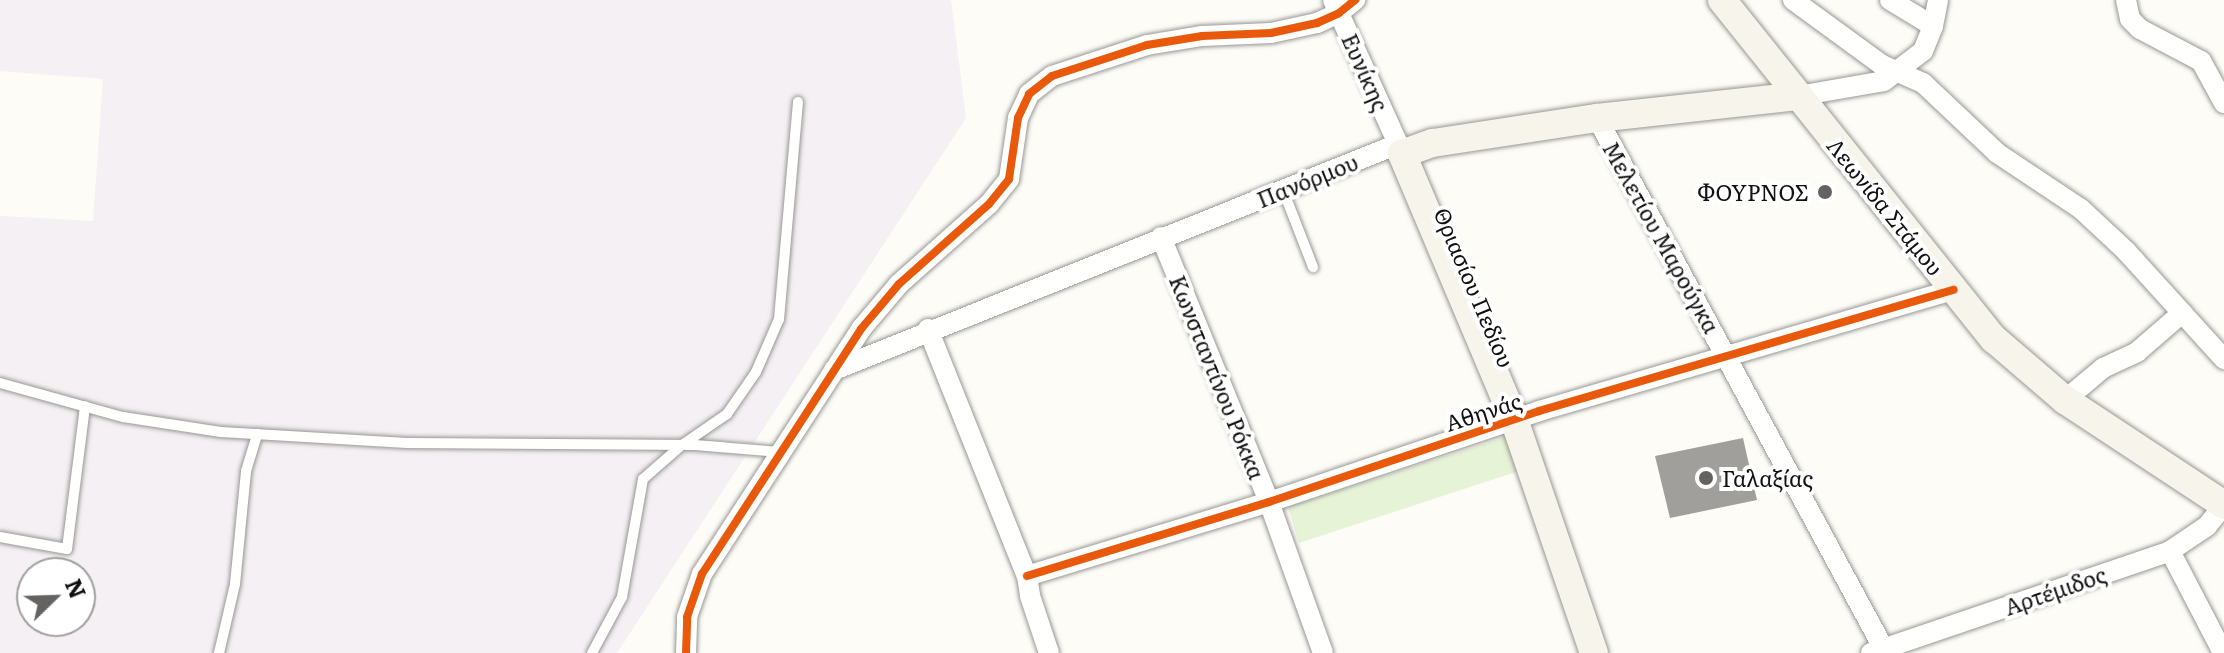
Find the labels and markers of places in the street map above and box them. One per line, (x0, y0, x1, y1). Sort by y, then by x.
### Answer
place label: ΦΟΥΡΝΟΣ (1697, 179, 1809, 205)
marker: ΦΟΥΡΝΟΣ (1816, 183, 1834, 201)
place label: Γαλαξίας (1722, 465, 1813, 491)
marker: Γαλαξίας (1697, 469, 1715, 487)

